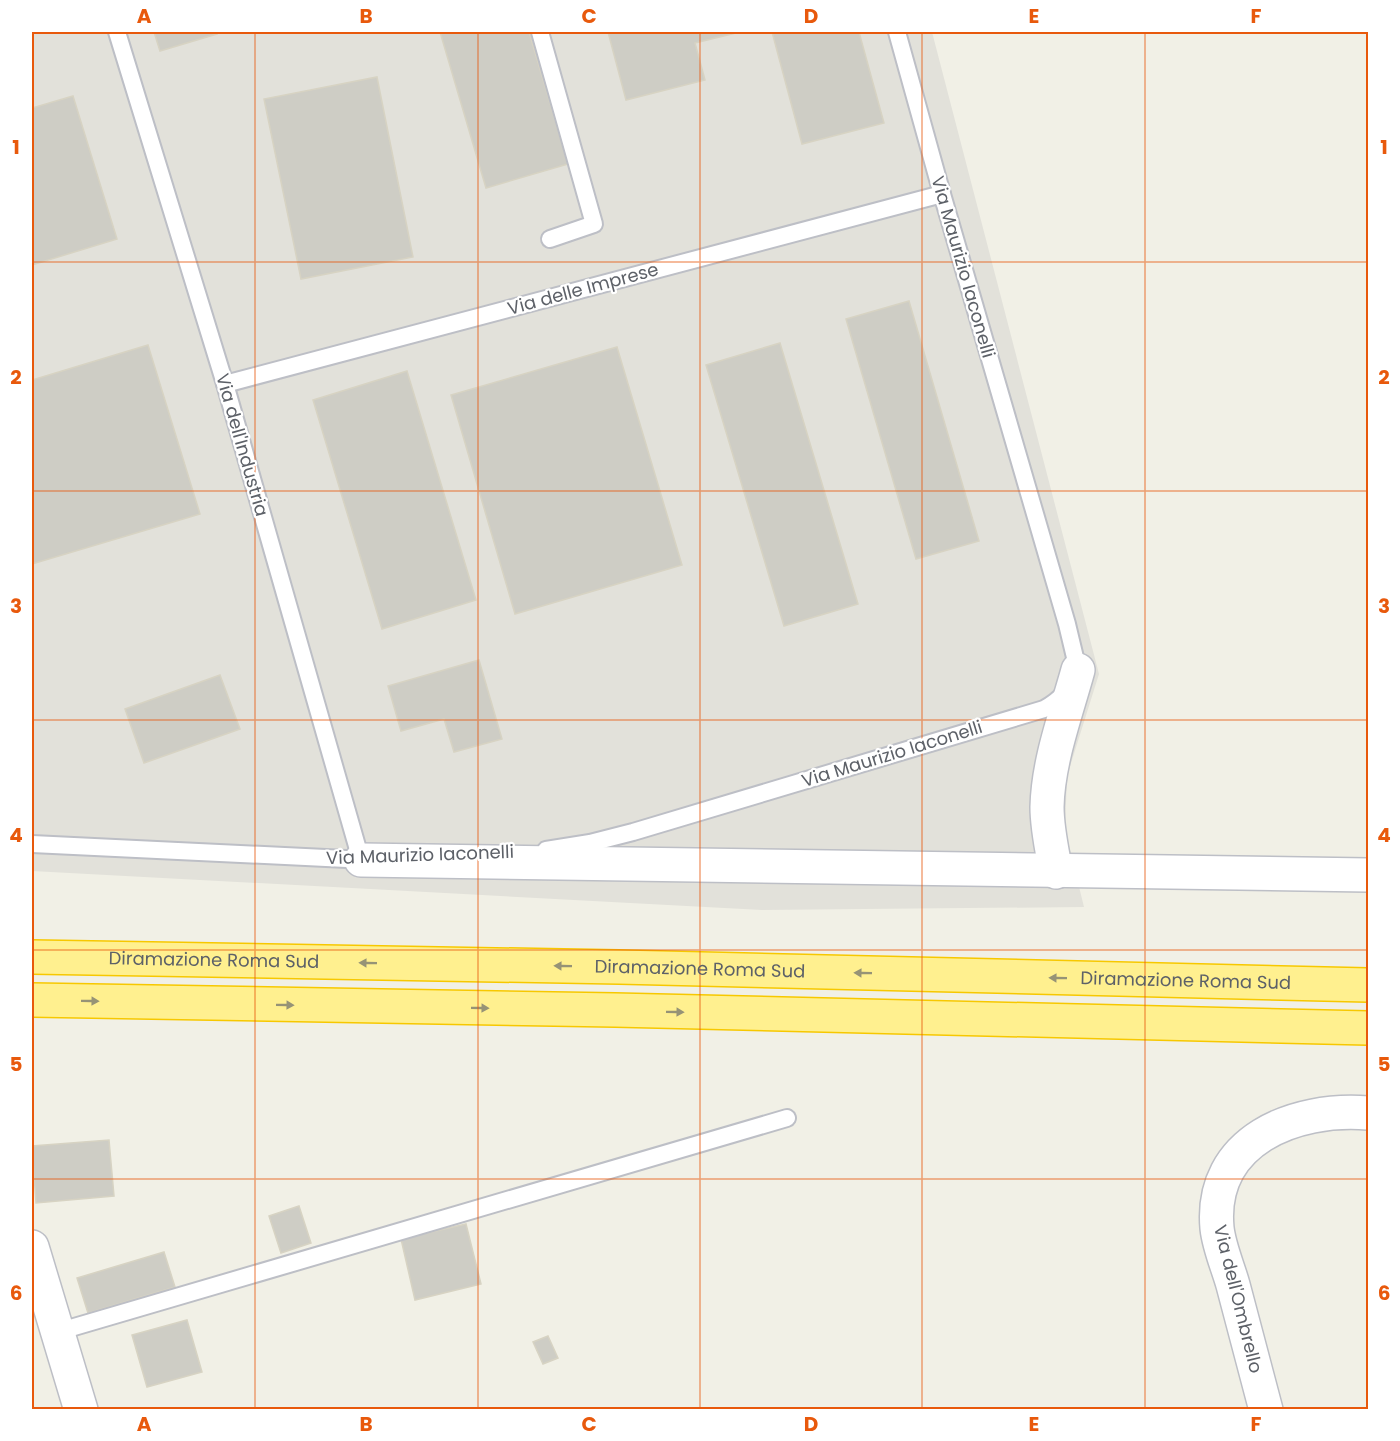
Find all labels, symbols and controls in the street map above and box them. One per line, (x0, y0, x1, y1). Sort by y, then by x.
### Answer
text: A (137, 2, 152, 30)
text: B (359, 2, 373, 30)
text: C (581, 2, 597, 30)
text: D (804, 2, 818, 30)
text: E (1029, 2, 1039, 30)
text: F (1251, 2, 1262, 30)
text: 1 (12, 133, 20, 161)
text: 1 (1380, 133, 1388, 161)
street label: Via Maurizio Iaconelli (926, 173, 1001, 361)
street label: Via delle Imprese (505, 256, 661, 321)
text: 2 (10, 363, 22, 391)
text: 2 (1378, 363, 1390, 391)
street label: Via dell'Industria (210, 371, 275, 519)
text: 3 (10, 592, 22, 620)
text: 3 (1378, 592, 1390, 620)
street label: Via Maurizio Iaconelli (798, 714, 985, 793)
text: 4 (9, 821, 23, 849)
text: 4 (1377, 821, 1391, 849)
street label: Via Maurizio Iaconelli (326, 839, 514, 870)
street label: Diramazione Roma Sud (108, 945, 320, 974)
street label: Diramazione Roma Sud (594, 954, 806, 983)
one-way arrow (359, 958, 378, 967)
one-way arrow (554, 961, 573, 971)
street label: Diramazione Roma Sud (1080, 965, 1291, 995)
one-way arrow (854, 968, 873, 978)
one-way arrow (1049, 973, 1068, 982)
one-way arrow (80, 996, 99, 1006)
one-way arrow (275, 1000, 294, 1009)
one-way arrow (470, 1003, 489, 1013)
one-way arrow (665, 1007, 684, 1016)
text: 5 (10, 1050, 23, 1078)
text: 5 (1378, 1050, 1391, 1078)
street label: Via dell'Ombrello (1208, 1222, 1269, 1376)
text: 6 (10, 1279, 22, 1307)
text: 6 (1378, 1279, 1390, 1307)
text: A (137, 1410, 152, 1438)
text: B (359, 1410, 373, 1438)
text: C (581, 1410, 597, 1438)
text: D (804, 1410, 818, 1438)
text: E (1029, 1410, 1039, 1438)
text: F (1251, 1410, 1262, 1438)

